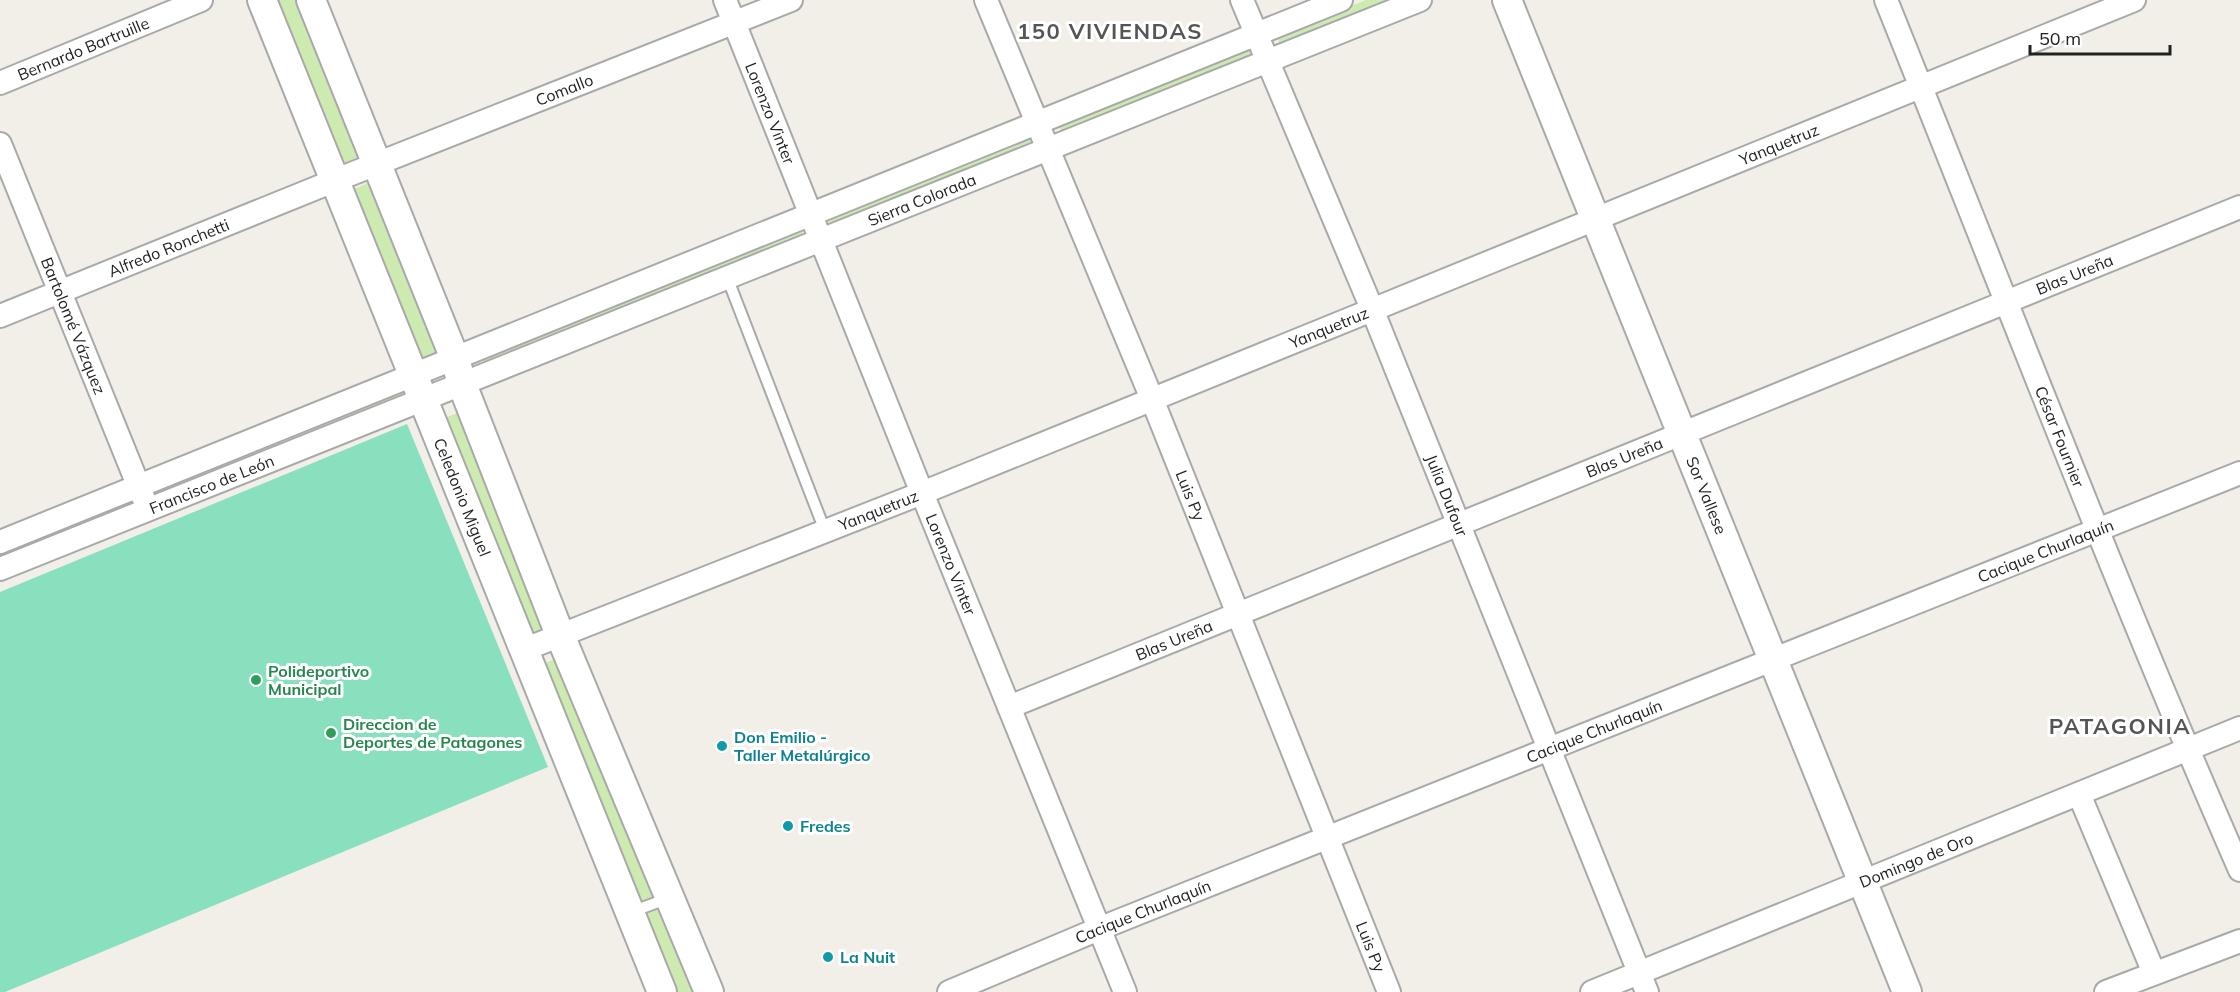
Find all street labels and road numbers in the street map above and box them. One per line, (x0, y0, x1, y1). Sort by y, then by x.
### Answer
street label: Bernardo Bartruille (14, 13, 152, 85)
street label: Lorenzo Vinter (741, 60, 800, 167)
street label: Comallo (533, 69, 596, 110)
street label: Yanquetruz (1735, 119, 1822, 170)
street label: Sierra Colorada (865, 169, 979, 230)
street label: Alfredo Ronchetti (105, 214, 232, 281)
street label: Blas Ureña (2033, 250, 2116, 299)
street label: Bartolomé Vázquez (37, 254, 110, 397)
street label: Yanquetruz (1285, 302, 1372, 353)
street label: César Fournier (2031, 383, 2089, 490)
street label: Blas Ureña (1583, 433, 1666, 482)
street label: Celedonio Miguel (430, 435, 495, 559)
street label: Francisco de León (146, 450, 277, 518)
street label: Julia Dufour (1422, 451, 1472, 539)
street label: Sor Vallese (1682, 453, 1731, 537)
street label: Luis Py (1171, 467, 1210, 524)
street label: Yanquetruz (835, 485, 921, 535)
street label: Lorenzo Vinter (922, 511, 981, 618)
street label: Cacique Churlaquín (1975, 515, 2116, 587)
street label: Blas Ureña (1132, 615, 1215, 665)
street label: Cacique Churlaquín (1523, 695, 1665, 767)
street label: Domingo de Oro (1856, 828, 1976, 892)
street label: Cacique Churlaquín (1072, 875, 1214, 948)
street label: Luis Py (1352, 919, 1390, 975)

